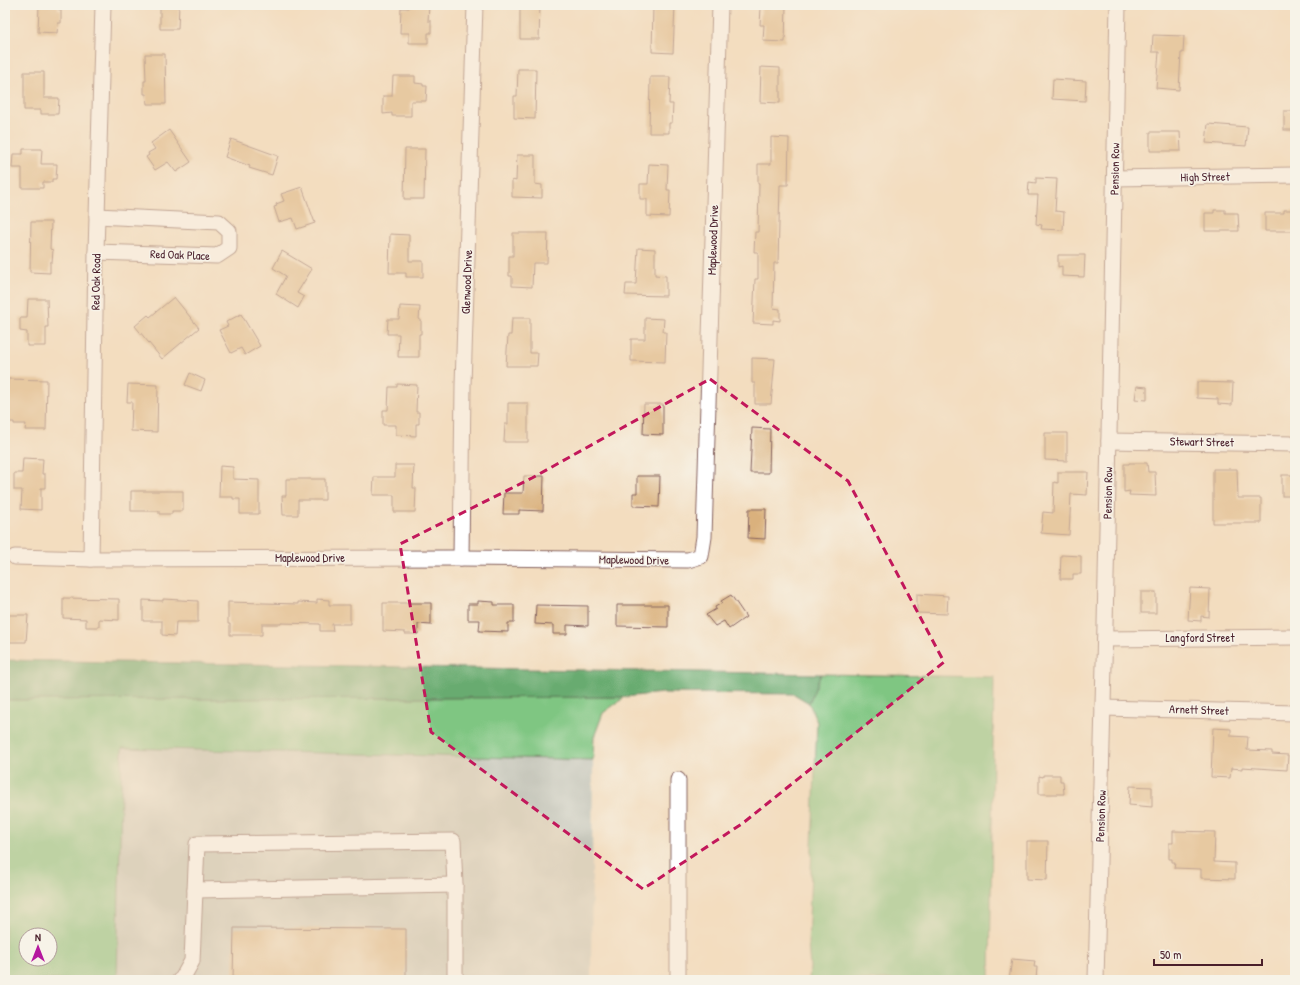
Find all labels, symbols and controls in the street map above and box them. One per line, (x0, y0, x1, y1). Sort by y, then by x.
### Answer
street label: Pension Row (1106, 142, 1123, 195)
street label: High Street (1180, 168, 1231, 185)
street label: Maplewood Drive (703, 204, 722, 275)
street label: Red Oak Place (150, 245, 210, 264)
street label: Glenwood Drive (457, 249, 476, 314)
street label: Red Oak Road (87, 253, 104, 310)
street label: Stewart Street (1170, 432, 1235, 451)
street label: Pension Row (1099, 466, 1116, 519)
street label: Maplewood Drive (275, 549, 345, 566)
street label: Maplewood Drive (599, 550, 669, 569)
street label: Langford Street (1165, 629, 1235, 646)
street label: Arnett Street (1169, 700, 1230, 719)
street label: Pension Row (1091, 789, 1110, 842)
north arrow (18, 927, 58, 967)
text: N (35, 930, 41, 944)
scale bar (1154, 941, 1262, 967)
text: 50 m (1160, 946, 1181, 963)

